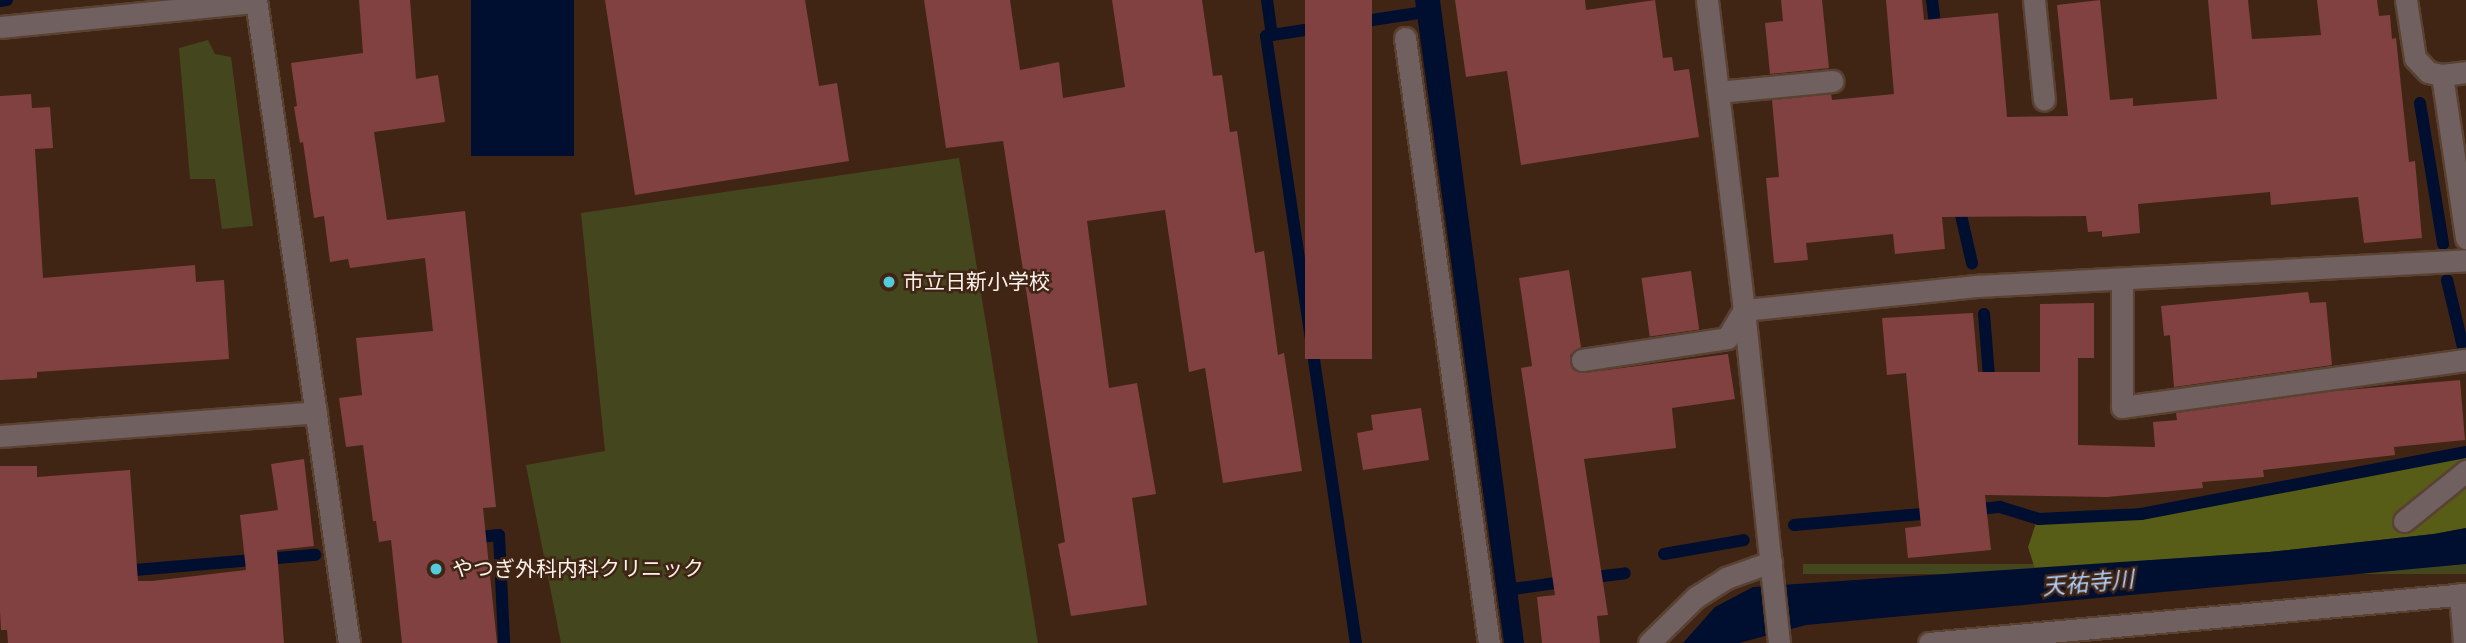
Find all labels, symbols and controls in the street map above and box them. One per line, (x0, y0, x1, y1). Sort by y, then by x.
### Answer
place label: 市立日新小学校 (903, 269, 1050, 295)
marker: 市立日新小学校 (881, 274, 897, 290)
place label: やつぎ外科内科クリニック (452, 556, 704, 582)
marker: やつぎ外科内科クリニック (426, 559, 446, 579)
water label: 天祐寺川 (2041, 565, 2135, 601)

